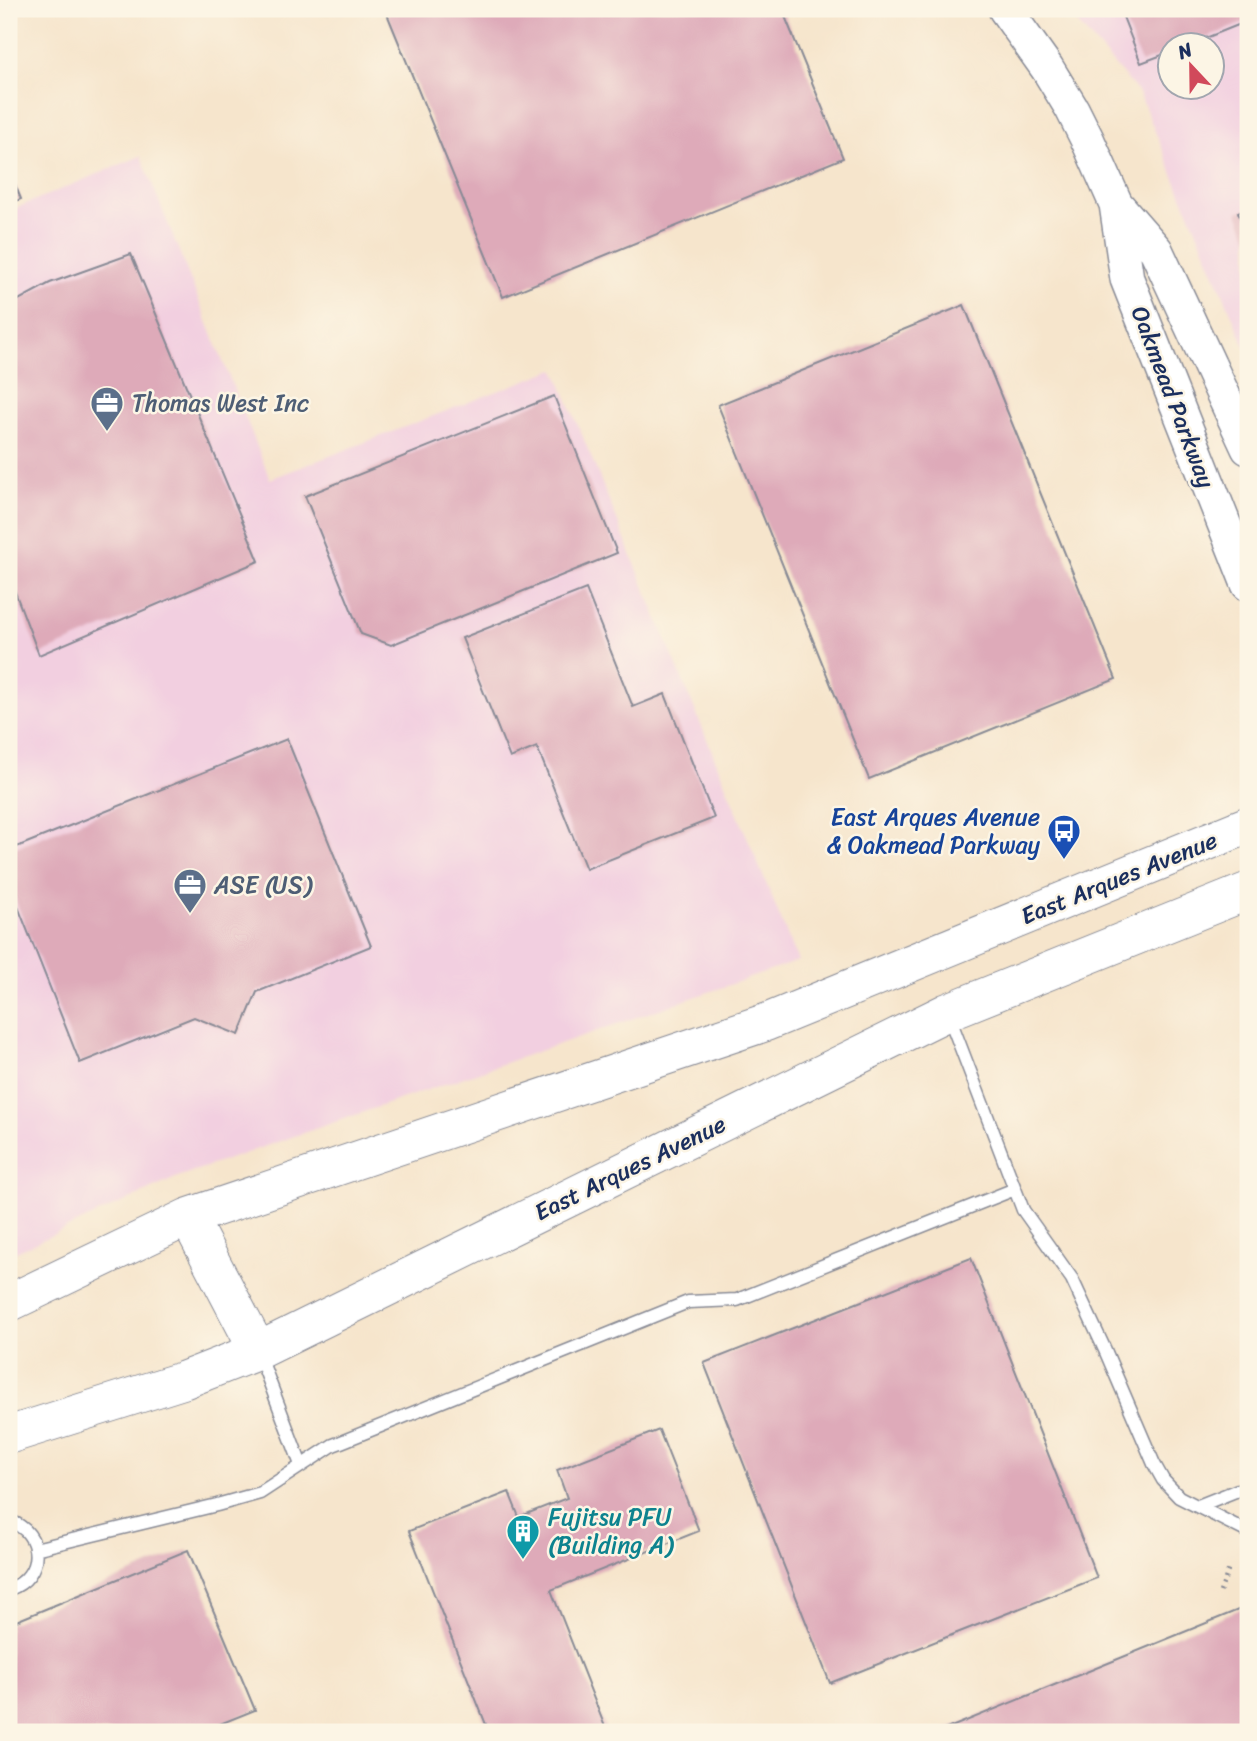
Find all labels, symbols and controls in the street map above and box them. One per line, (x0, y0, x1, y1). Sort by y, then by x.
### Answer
north arrow (1156, 32, 1226, 102)
text: N (1172, 33, 1198, 69)
street label: Oakmead Parkway (1119, 300, 1227, 495)
place label: Thomas West Inc (132, 382, 309, 424)
office icon: Thomas West Inc (88, 384, 126, 433)
place label: East Arques Avenue & Oakmead Parkway (826, 796, 1041, 866)
bus stop icon: East Arques Avenue & Oakmead Parkway (1045, 812, 1083, 861)
street label: East Arques Avenue (1014, 819, 1224, 937)
place label: ASE (US) (213, 864, 313, 906)
office icon: ASE (US) (171, 866, 209, 915)
street label: East Arques Avenue (527, 1103, 733, 1233)
place label: Fujitsu PFU (Building A) (548, 1496, 674, 1566)
building icon: Fujitsu PFU (Building A) (504, 1512, 542, 1561)

